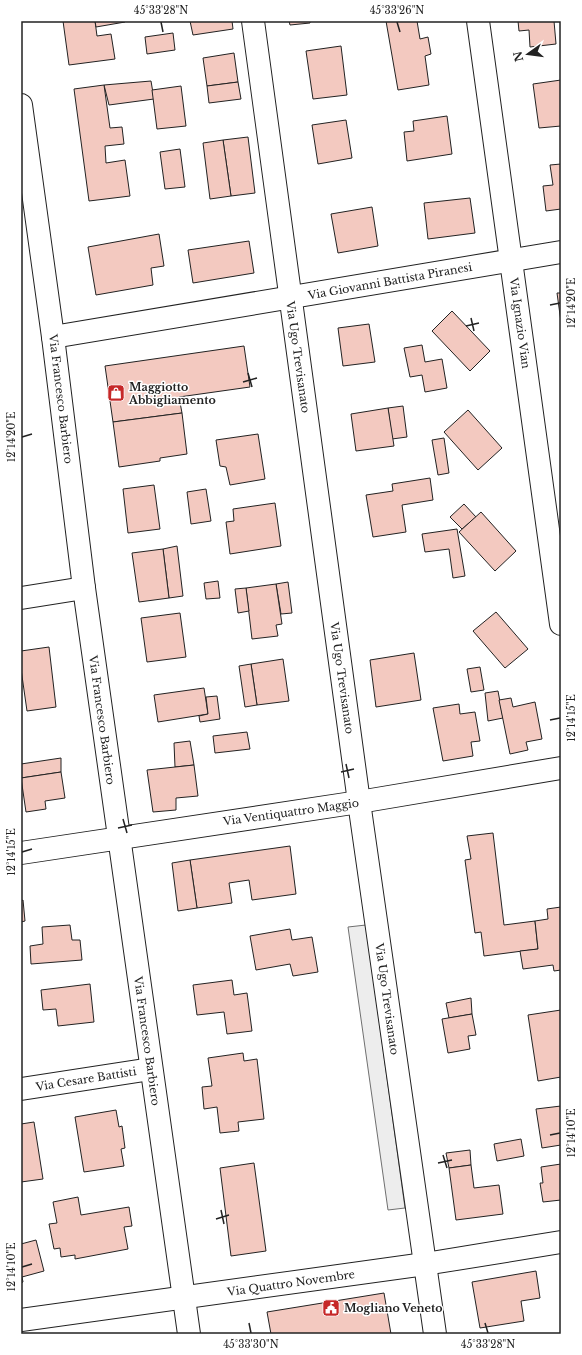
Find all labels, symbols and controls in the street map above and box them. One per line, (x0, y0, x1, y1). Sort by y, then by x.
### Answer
text: 45°33'28"N (134, 4, 188, 17)
text: 45°33'26"N (370, 4, 424, 17)
north arrow (508, 34, 548, 74)
text: N (510, 49, 526, 63)
street label: Via Giovanni Battista Piranesi (306, 260, 473, 303)
street label: Via Ignazio Vian (507, 276, 533, 370)
text: 12°14'20"E (565, 278, 578, 328)
street label: Via Ugo Trevisanato (283, 299, 313, 414)
street label: Via Francesco Barbiero (46, 332, 76, 465)
place label: Maggiotto Abbigliamento (128, 380, 216, 407)
shop icon: Maggiotto Abbigliamento (106, 383, 126, 403)
text: 12°14'20"E (5, 412, 18, 462)
street label: Via Ugo Trevisanato (327, 620, 357, 735)
street label: Via Francesco Barbiero (86, 653, 118, 786)
text: 12°14'15"E (565, 694, 578, 742)
street label: Via Ventiquattro Maggio (221, 796, 360, 829)
text: 12°14'15"E (5, 828, 18, 876)
street label: Via Ugo Trevisanato (372, 941, 402, 1056)
street label: Via Francesco Barbiero (131, 974, 163, 1107)
street label: Via Cesare Battisti (34, 1064, 138, 1094)
text: 12°14'10"E (565, 1109, 578, 1157)
text: 12°14'10"E (5, 1243, 18, 1291)
street label: Via Quattro Novembre (225, 1267, 356, 1299)
public building icon: Mogliano Veneto (321, 1298, 341, 1318)
place label: Mogliano Veneto (344, 1301, 442, 1315)
text: 45°33'30"N (223, 1338, 279, 1351)
text: 45°33'28"N (461, 1338, 515, 1351)

